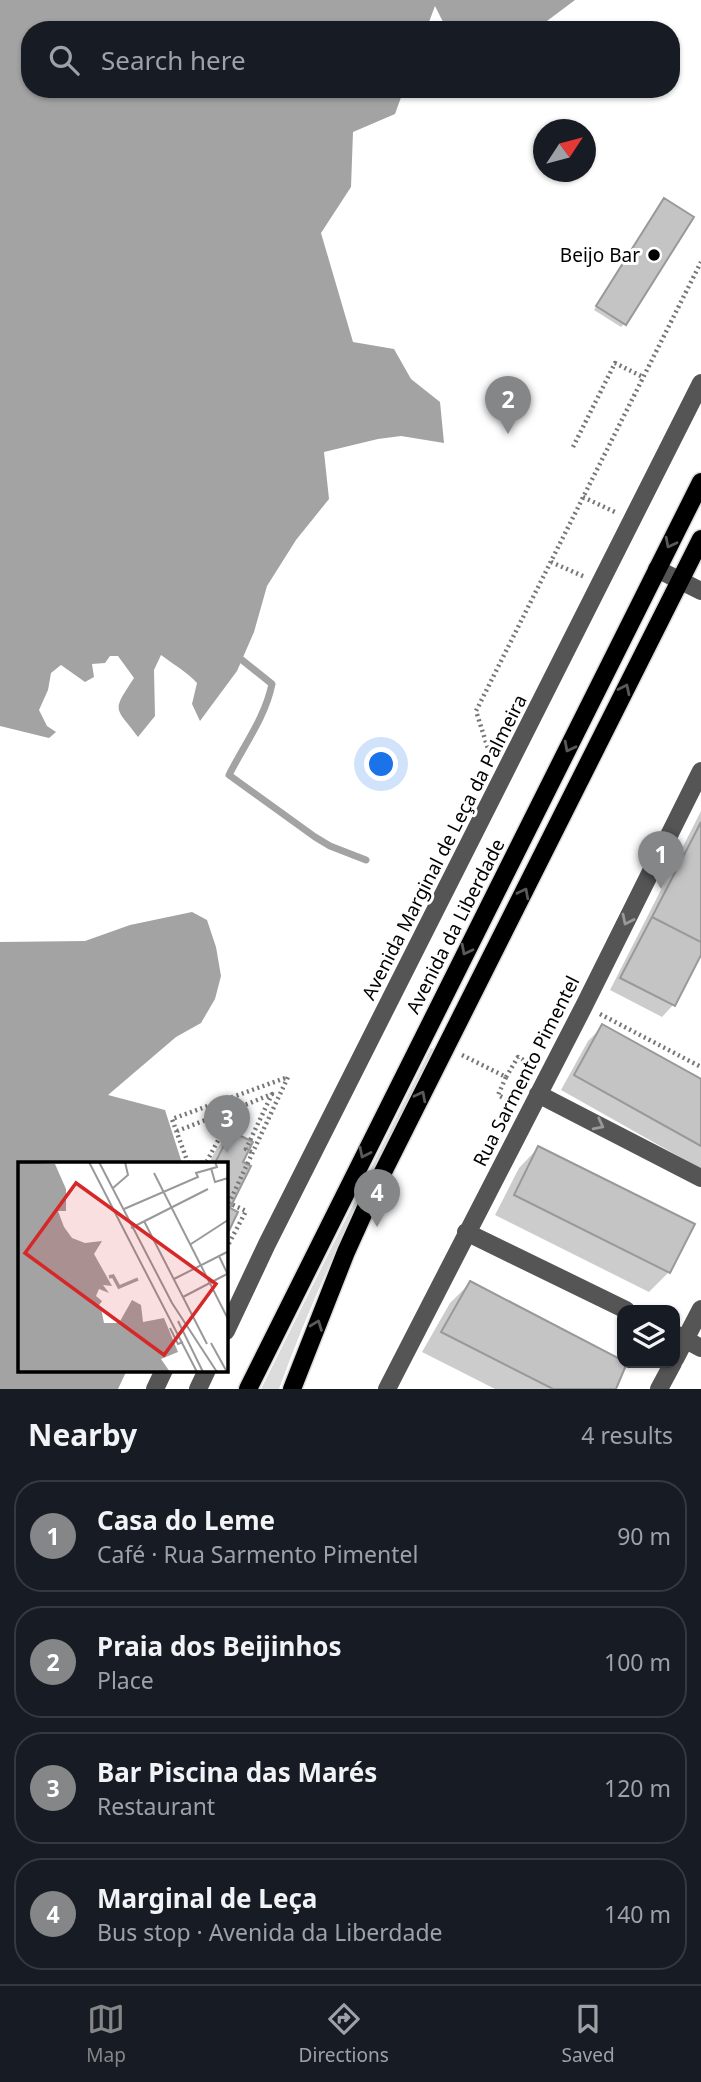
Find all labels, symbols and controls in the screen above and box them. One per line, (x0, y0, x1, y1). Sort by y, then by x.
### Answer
search box (21, 21, 680, 98)
icon: search (45, 41, 83, 79)
text: Search here (101, 42, 246, 78)
north arrow (533, 119, 596, 182)
place label: Beijo Bar (560, 242, 640, 268)
marker: Beijo Bar (646, 247, 662, 263)
pin: 2 (485, 376, 531, 434)
one-way arrow (665, 536, 679, 548)
one-way arrow (617, 684, 631, 696)
street label: Avenida Marginal de Leça da Palmeira (355, 690, 533, 1004)
one-way arrow (564, 740, 578, 752)
your location (364, 747, 398, 781)
pin: 1 (638, 831, 684, 889)
street label: Avenida da Liberdade (400, 834, 510, 1018)
one-way arrow (515, 888, 529, 900)
one-way arrow (621, 913, 635, 925)
one-way arrow (461, 943, 475, 955)
street label: Rua Sarmento Pimentel (467, 971, 585, 1171)
one-way arrow (413, 1091, 427, 1103)
pin: 3 (204, 1095, 250, 1153)
one-way arrow (592, 1116, 604, 1130)
one-way arrow (359, 1146, 373, 1158)
inset map (18, 1162, 228, 1372)
pin: 4 (354, 1169, 400, 1227)
map controls (617, 1305, 680, 1368)
button: layers (617, 1305, 680, 1368)
one-way arrow (309, 1320, 323, 1332)
text: Nearby (28, 1414, 137, 1455)
text: 4 results (581, 1419, 673, 1451)
text: Casa do Leme (97, 1502, 275, 1538)
text: 1 (46, 1520, 60, 1552)
text: 90 m (617, 1520, 671, 1552)
text: Café · Rua Sarmento Pimentel (97, 1538, 419, 1570)
text: Praia dos Beijinhos (97, 1628, 342, 1664)
text: 2 (46, 1646, 60, 1678)
text: 100 m (604, 1646, 671, 1678)
text: Place (97, 1664, 154, 1696)
text: Bar Piscina das Marés (97, 1754, 377, 1790)
text: 3 (46, 1772, 60, 1804)
text: 120 m (604, 1772, 671, 1804)
text: Restaurant (97, 1790, 215, 1822)
text: Marginal de Leça (97, 1880, 317, 1916)
text: 4 (46, 1898, 60, 1930)
text: 140 m (604, 1898, 671, 1930)
text: Bus stop · Avenida da Liberdade (97, 1916, 443, 1948)
tab: Map (86, 2000, 126, 2068)
tab: Directions (299, 2000, 389, 2068)
tab: Saved (561, 2000, 615, 2068)

